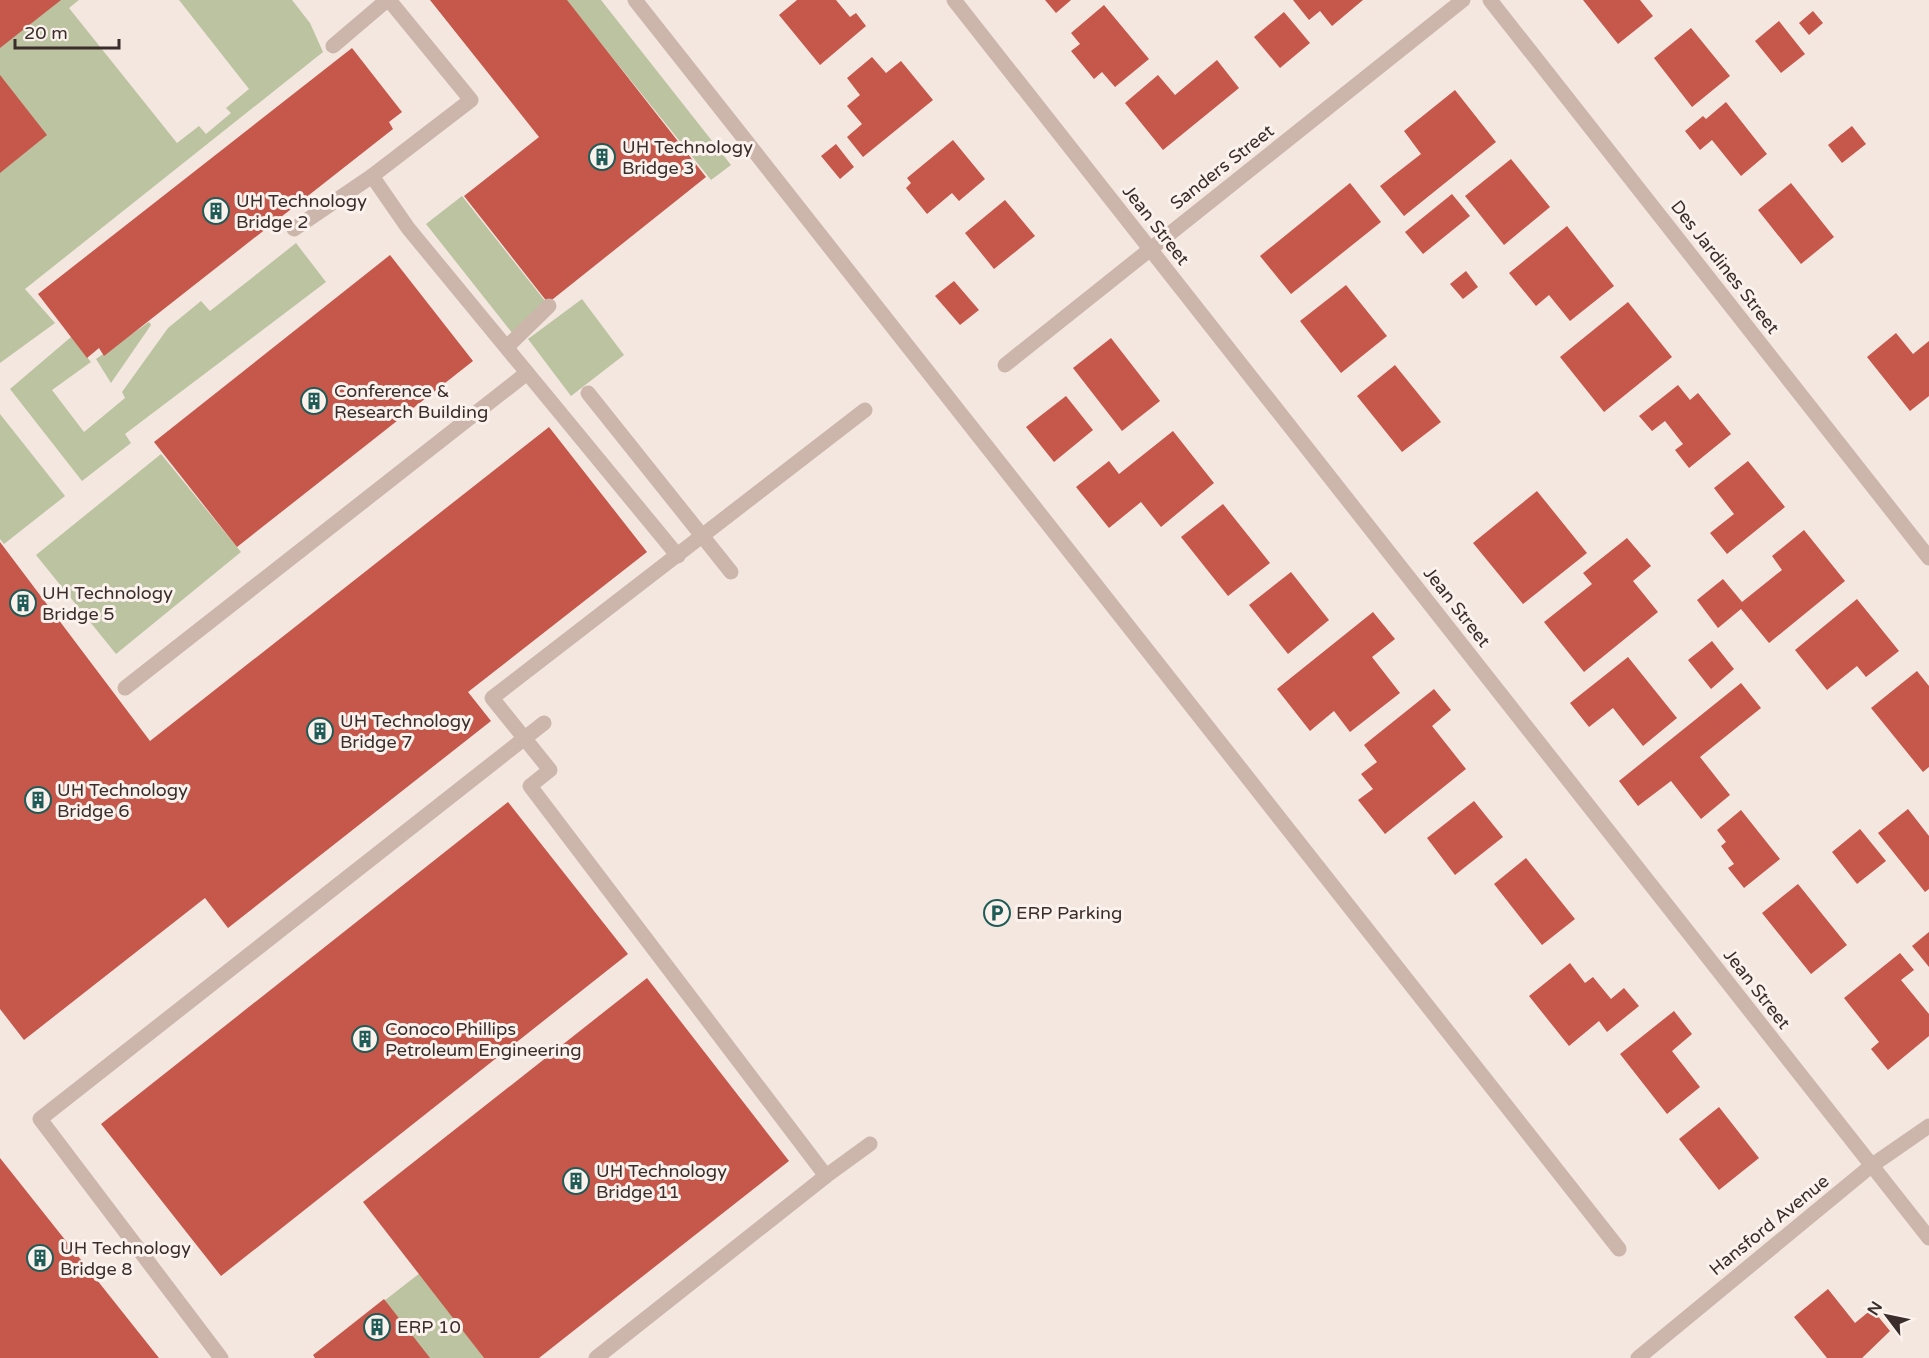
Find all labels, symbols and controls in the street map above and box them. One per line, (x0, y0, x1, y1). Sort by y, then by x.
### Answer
scale bar (15, 12, 118, 50)
text: 20 m (24, 22, 68, 44)
street label: Sanders Street (1166, 120, 1278, 214)
place label: UH Technology Bridge 3 (622, 136, 753, 179)
building icon: UH Technology Bridge 3 (587, 142, 617, 172)
street label: Jean Street (1118, 180, 1194, 270)
place label: UH Technology Bridge 2 (236, 190, 367, 233)
building icon: UH Technology Bridge 2 (201, 196, 231, 226)
street label: Des Jardines Street (1666, 196, 1784, 338)
place label: Conference & Research Building (334, 380, 488, 423)
building icon: Conference & Research Building (299, 386, 329, 416)
street label: Jean Street (1419, 562, 1495, 652)
place label: UH Technology Bridge 5 (42, 582, 173, 625)
building icon: UH Technology Bridge 5 (8, 588, 38, 618)
place label: UH Technology Bridge 7 (340, 710, 471, 753)
building icon: UH Technology Bridge 7 (305, 716, 335, 746)
place label: UH Technology Bridge 6 (57, 779, 188, 822)
building icon: UH Technology Bridge 6 (23, 785, 53, 815)
parking icon: ERP Parking (982, 898, 1012, 928)
place label: ERP Parking (1016, 902, 1122, 924)
street label: Jean Street (1719, 944, 1795, 1034)
place label: Conoco Phillips Petroleum Engineering (385, 1018, 582, 1061)
building icon: Conoco Phillips Petroleum Engineering (350, 1024, 380, 1054)
place label: UH Technology Bridge 11 (596, 1160, 727, 1203)
building icon: UH Technology Bridge 11 (561, 1166, 591, 1196)
street label: Hansford Avenue (1705, 1170, 1833, 1280)
place label: UH Technology Bridge 8 (60, 1237, 191, 1280)
building icon: UH Technology Bridge 8 (25, 1243, 55, 1273)
north arrow (1857, 1286, 1917, 1346)
text: N (1863, 1298, 1887, 1319)
building icon: ERP 10 (362, 1312, 392, 1342)
place label: ERP 10 (397, 1316, 461, 1338)

